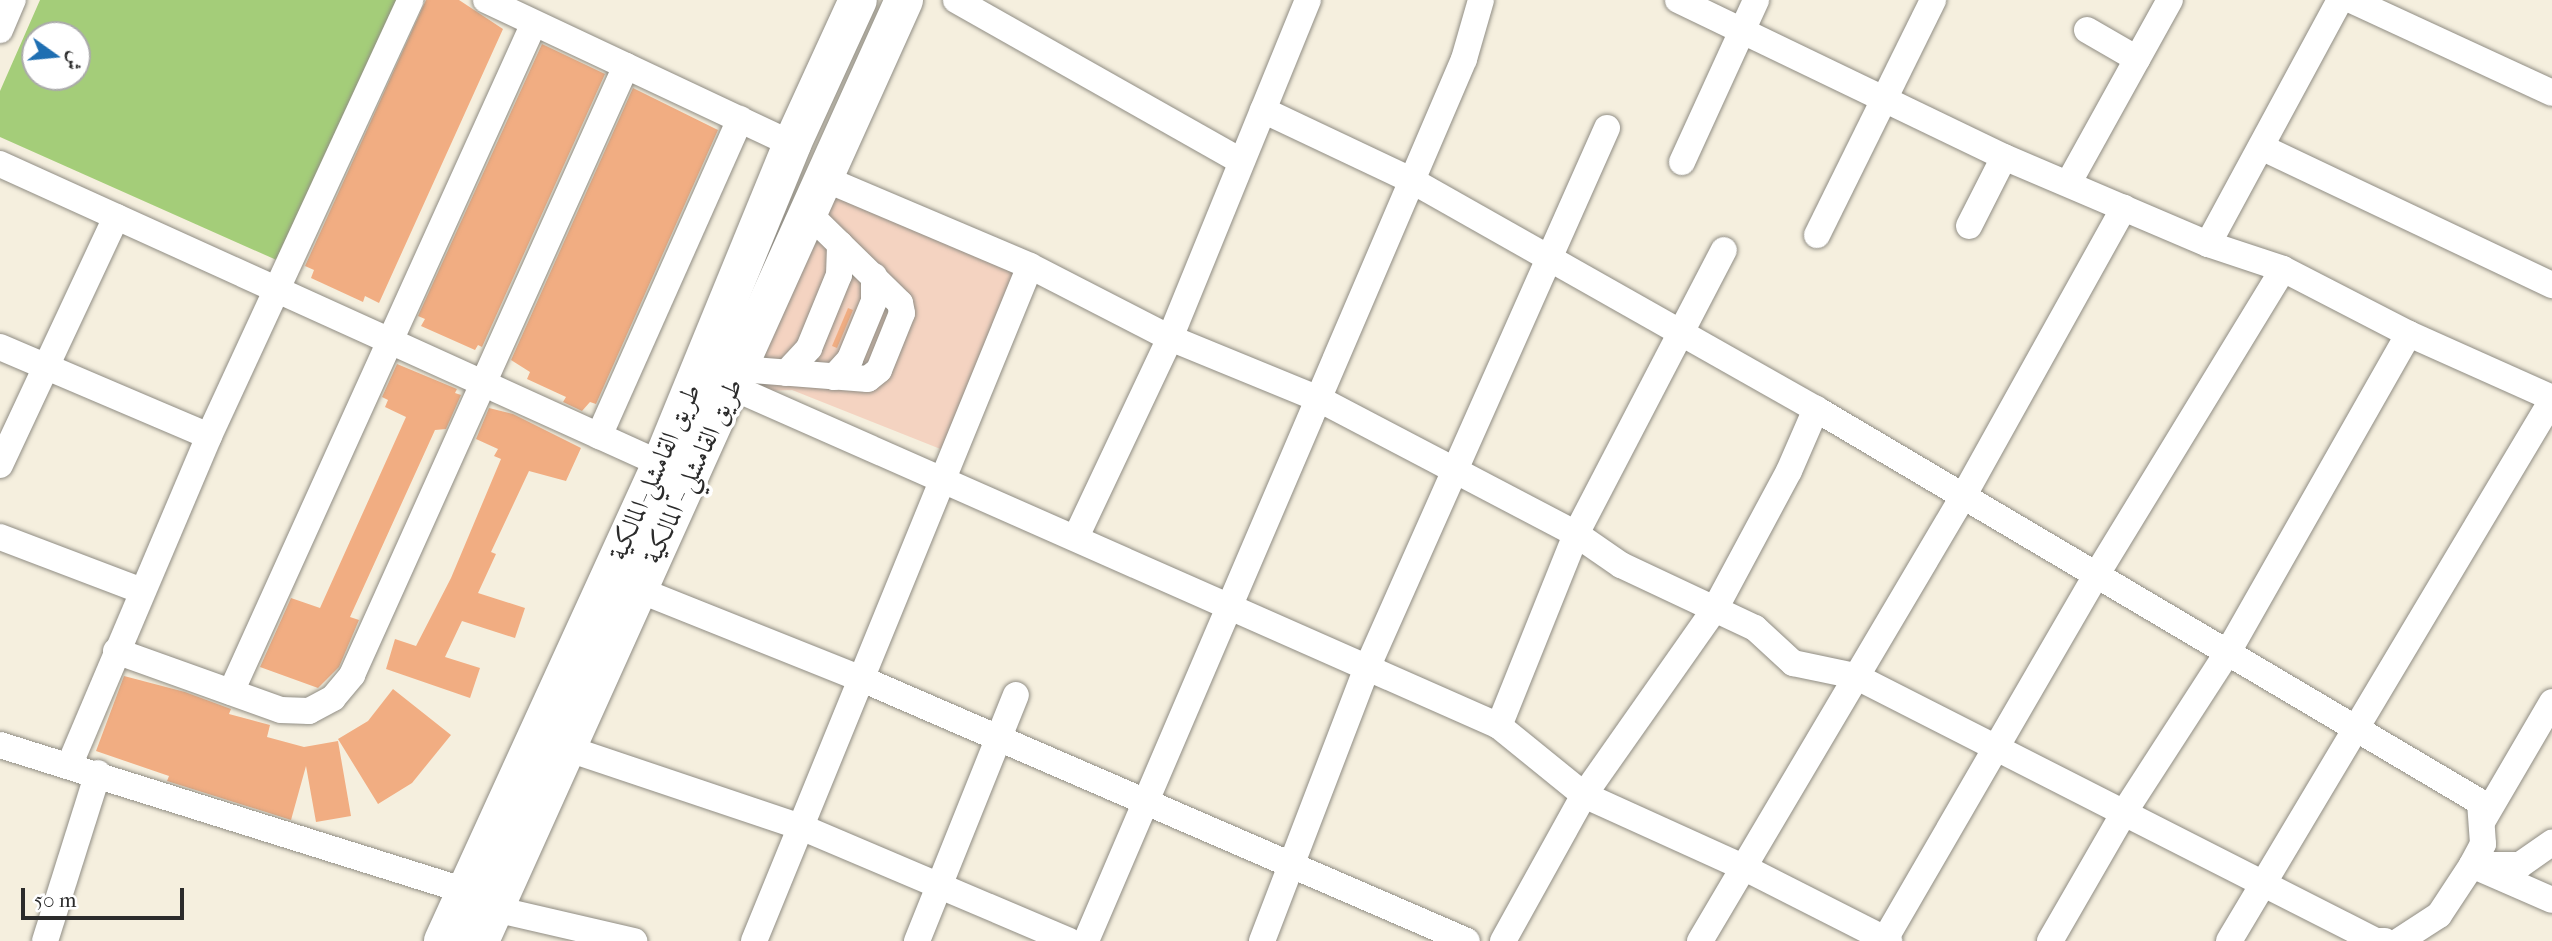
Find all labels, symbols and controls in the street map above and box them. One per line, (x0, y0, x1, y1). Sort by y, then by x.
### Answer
north arrow (21, 21, 91, 91)
text: ش (61, 49, 87, 73)
street label: طريق القامشلي - المالكية (636, 373, 750, 569)
street label: طريق القامشلي-المالكية (602, 379, 708, 565)
scale bar (24, 874, 187, 918)
text: 50 m (34, 888, 77, 912)

